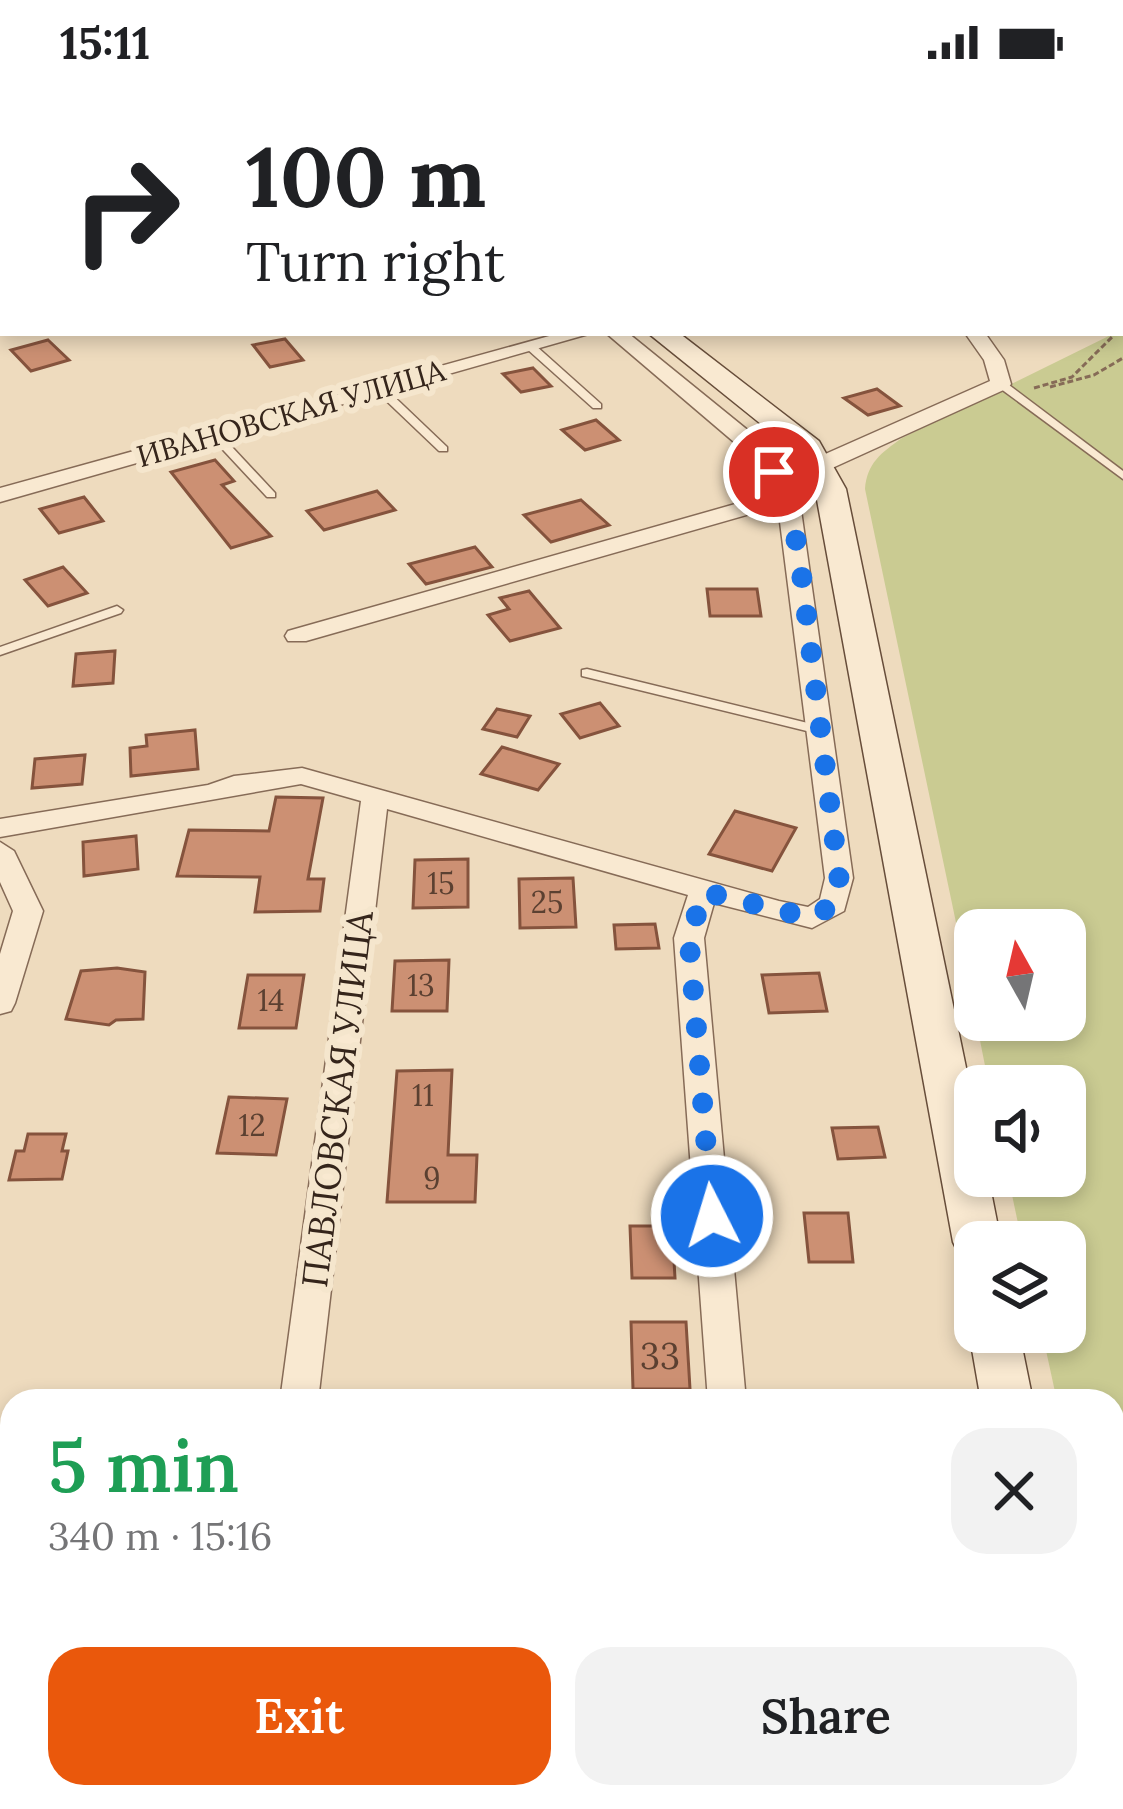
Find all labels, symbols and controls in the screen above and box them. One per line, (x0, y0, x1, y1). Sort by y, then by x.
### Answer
text: 15:11 (60, 14, 150, 71)
text: 100 m (246, 122, 486, 230)
icon: right (48, 132, 204, 288)
text: Turn right (246, 227, 505, 296)
street label: ИВАНОВСКАЯ УЛИЦА (132, 350, 450, 475)
pin (723, 421, 825, 523)
icon: arrive (741, 439, 807, 505)
house number: 15 (427, 864, 455, 902)
house number: 25 (531, 883, 563, 921)
street label: ПАВЛОВСКАЯ УЛИЦА (291, 908, 383, 1290)
north arrow (954, 909, 1086, 1041)
map controls (954, 909, 1086, 1353)
house number: 13 (407, 966, 435, 1004)
house number: 14 (257, 981, 285, 1019)
button: sound (954, 1065, 1086, 1197)
house number: 11 (412, 1076, 434, 1114)
house number: 12 (238, 1106, 266, 1144)
position arrow (649, 1153, 775, 1279)
house number: 9 (423, 1159, 441, 1197)
button: layers (954, 1221, 1086, 1353)
house number: 33 (640, 1333, 680, 1379)
text: 5 min (48, 1420, 239, 1512)
button: close (951, 1428, 1077, 1554)
text: 340 m · 15:16 (48, 1511, 272, 1561)
button: Exit (48, 1647, 551, 1785)
button: Share (575, 1647, 1077, 1785)

